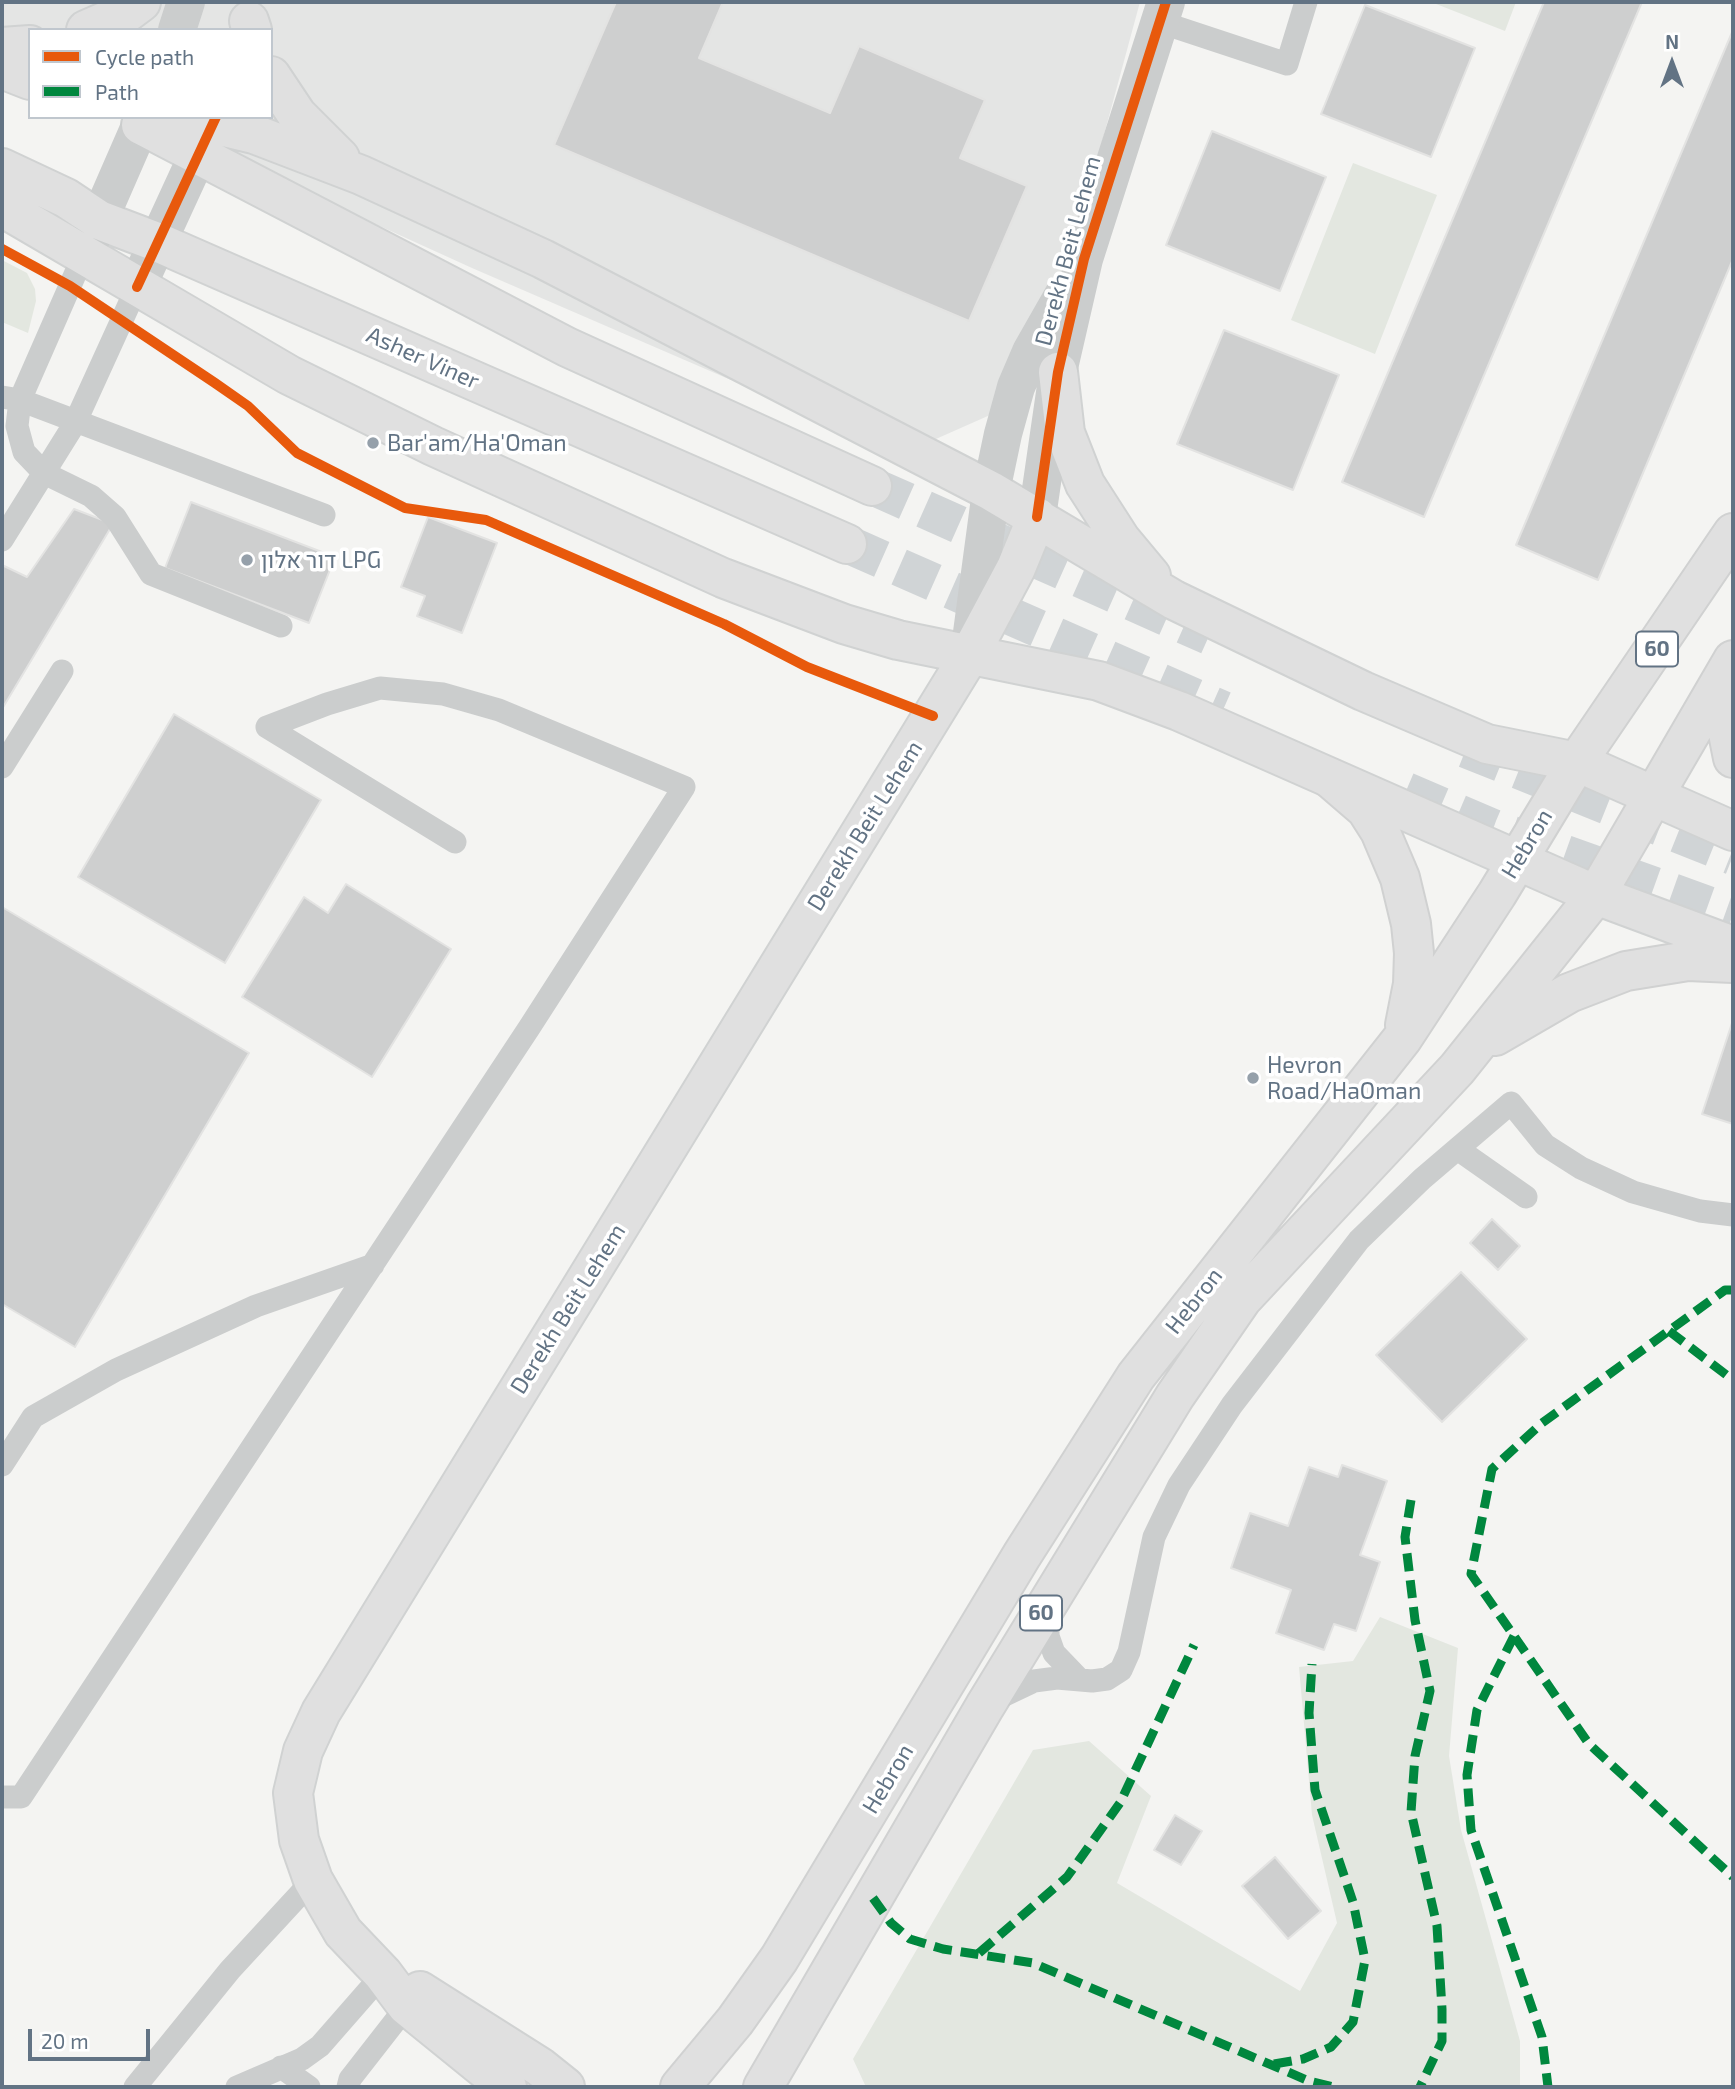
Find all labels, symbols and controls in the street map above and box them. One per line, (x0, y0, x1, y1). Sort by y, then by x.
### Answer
legend (28, 28, 273, 119)
north arrow (1637, 28, 1707, 98)
text: N (1665, 30, 1679, 53)
text: Cycle path (95, 44, 194, 69)
text: Path (95, 79, 139, 104)
street label: Derekh Beit Lehem (1029, 153, 1107, 349)
street label: Asher Viner (362, 321, 484, 395)
place label: Bar'am/Ha'Oman (387, 429, 567, 457)
marker: Bar'am/Ha'Oman (365, 435, 381, 451)
place label: דור אלון LPG (261, 546, 381, 574)
marker: דור אלון LPG (239, 552, 255, 568)
road number: 60 (1636, 632, 1678, 666)
street label: Derekh Beit Lehem (802, 736, 928, 916)
street label: Hebron (1496, 804, 1558, 884)
place label: Hevron Road/HaOman (1267, 1051, 1421, 1105)
marker: Hevron Road/HaOman (1245, 1070, 1261, 1086)
street label: Derekh Beit Lehem (505, 1219, 631, 1399)
street label: Hebron (1160, 1262, 1228, 1340)
road number: 60 (1020, 1596, 1062, 1630)
street label: Hebron (857, 1739, 919, 1819)
scale bar (32, 2016, 154, 2060)
text: 20 m (41, 2028, 89, 2053)

